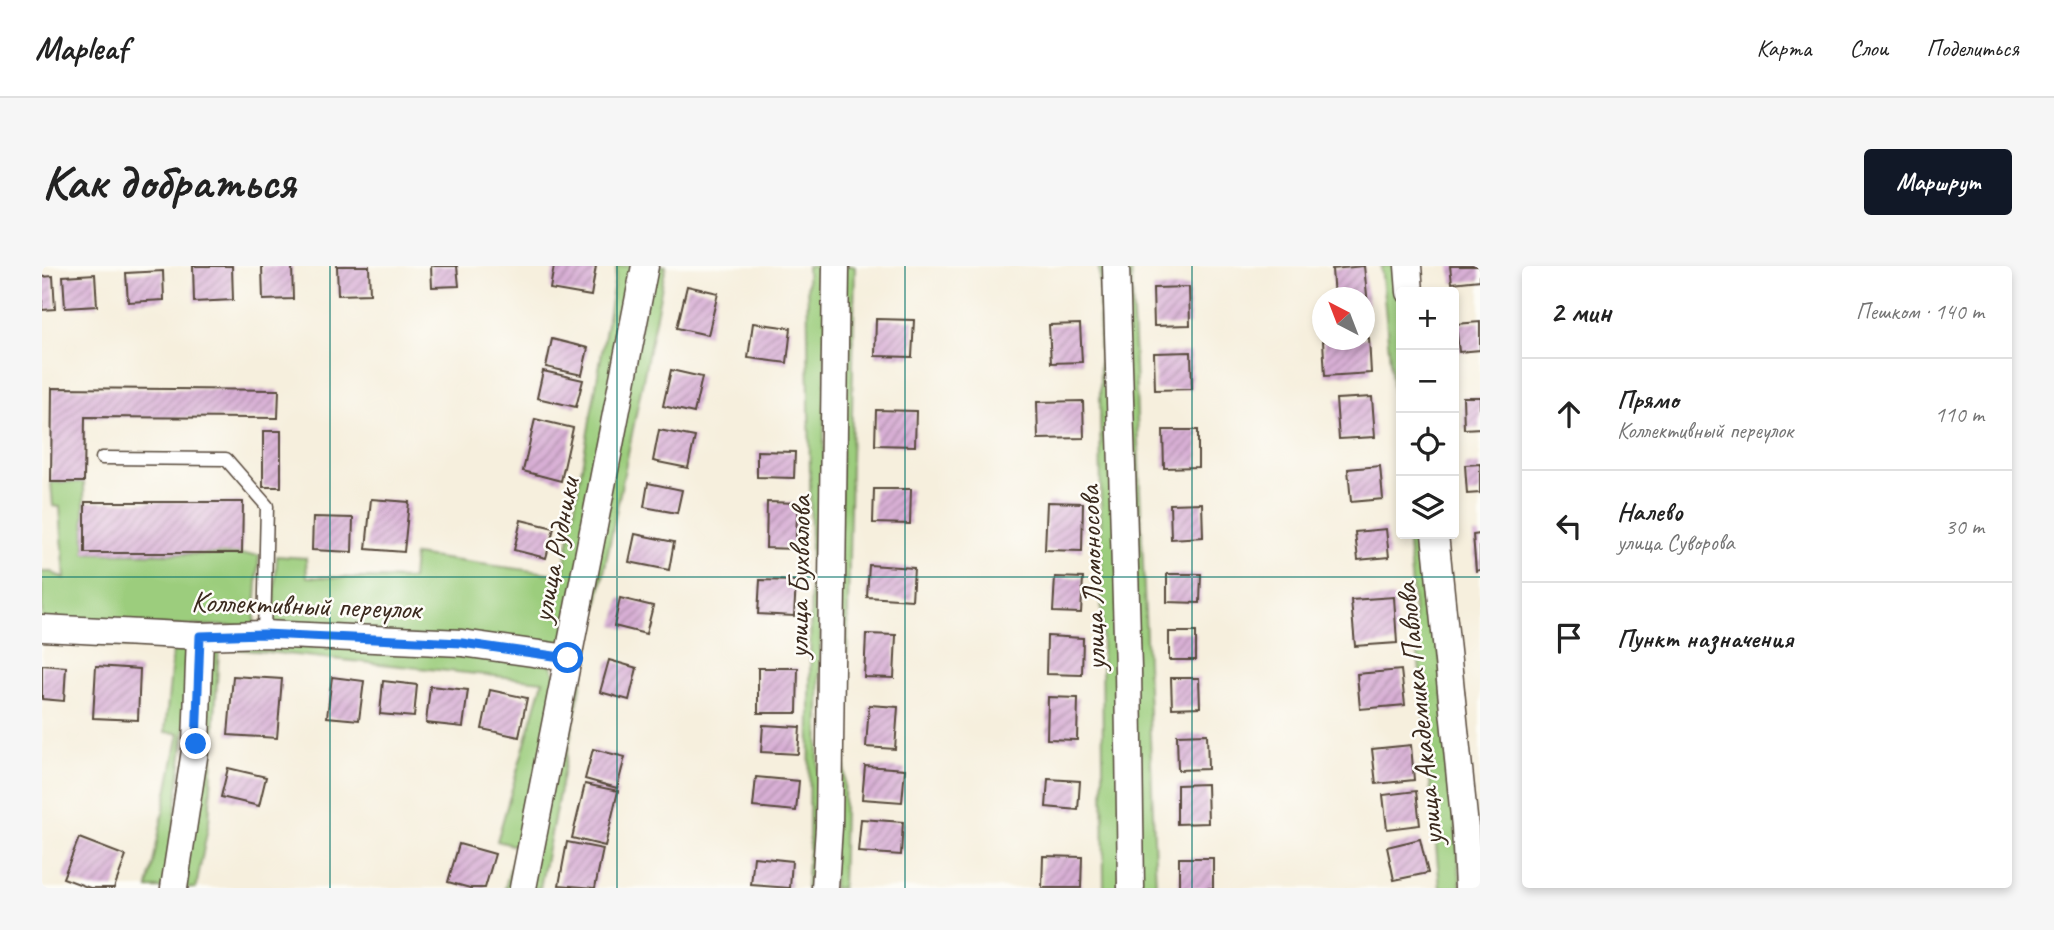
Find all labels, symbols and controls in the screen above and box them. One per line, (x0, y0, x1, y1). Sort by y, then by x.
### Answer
text: Mapleaf (35, 27, 127, 69)
text: Карта (1757, 33, 1811, 63)
text: Слои (1849, 33, 1888, 63)
text: Поделиться (1926, 33, 2019, 63)
button: Маршрут (1864, 149, 2012, 215)
text: Как добраться (42, 151, 295, 213)
north arrow (1312, 287, 1375, 350)
map controls (1396, 287, 1459, 539)
button: + (1396, 287, 1459, 350)
text: 2 мин (1550, 293, 1611, 331)
text: Пешком · 140 m (1856, 297, 1984, 326)
button: − (1396, 350, 1459, 413)
text: Прямо (1617, 383, 1679, 416)
icon: ahead (1550, 395, 1588, 433)
text: 110 m (1935, 400, 1984, 429)
button: locate (1396, 413, 1459, 476)
text: Коллективный переулок (1617, 416, 1793, 445)
street label: улица Рудники (522, 472, 588, 627)
button: layers (1396, 476, 1459, 539)
street label: улица Ломоносова (1070, 483, 1114, 673)
street label: улица Бухвалова (779, 493, 819, 661)
text: Налево (1617, 495, 1683, 528)
icon: left (1550, 507, 1588, 545)
text: 30 m (1945, 512, 1984, 541)
text: улица Суворова (1617, 528, 1734, 557)
street label: улица Академика Павлова (1386, 579, 1452, 849)
street label: Коллективный переулок (191, 582, 424, 628)
icon: arrive (1550, 619, 1588, 657)
text: Пункт назначения (1617, 622, 1793, 655)
route start (552, 642, 583, 673)
route end (180, 728, 211, 759)

